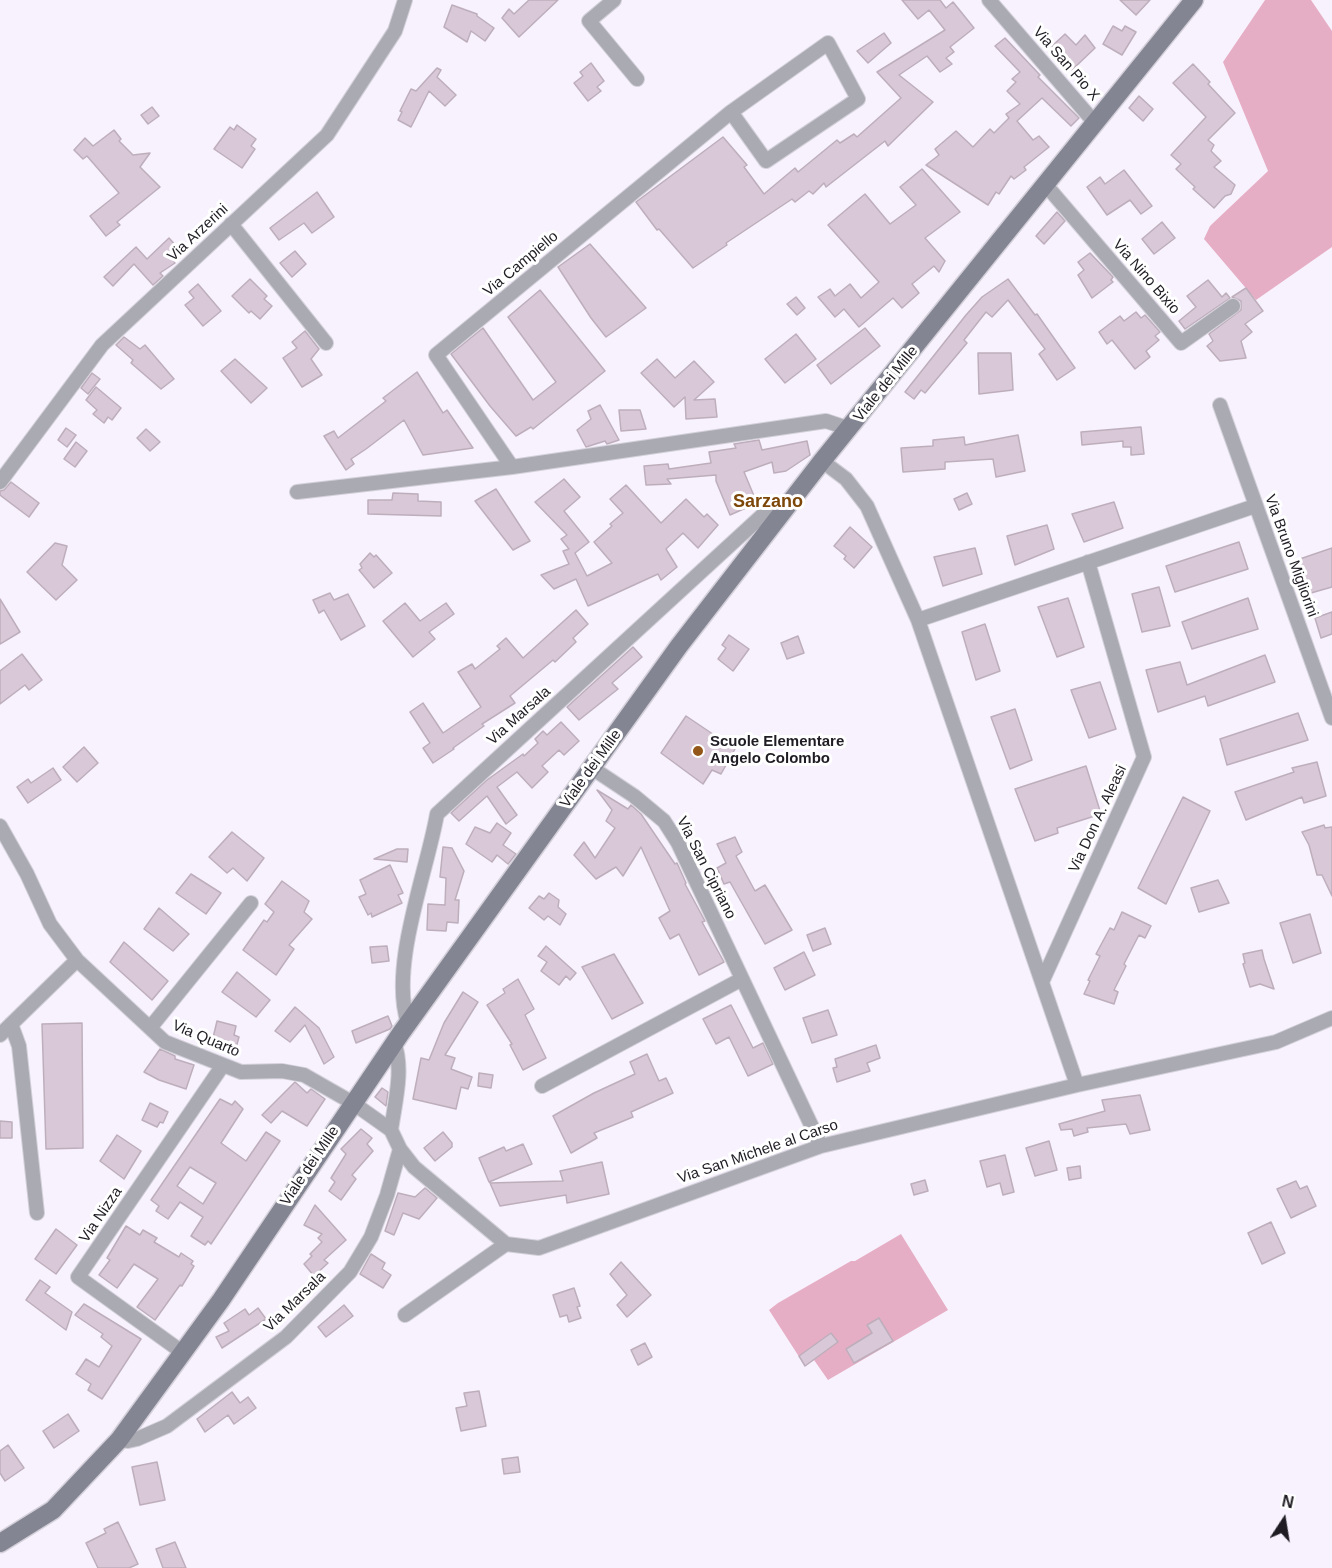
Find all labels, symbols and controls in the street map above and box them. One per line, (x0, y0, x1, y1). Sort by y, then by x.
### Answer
street label: Via San Pio X (1029, 23, 1103, 105)
street label: Via Arzerini (164, 200, 232, 266)
street label: Via Campiello (480, 227, 562, 301)
street label: Via Nino Bixio (1109, 236, 1183, 318)
street label: Viale dei Mille (850, 342, 922, 426)
district label: Sarzano (733, 491, 803, 513)
street label: Via Bruno Migliorini (1260, 492, 1322, 620)
street label: Via Marsala (484, 683, 554, 749)
street label: Viale dei Mille (557, 726, 625, 812)
place label: Scuole Elementare Angelo Colombo (710, 733, 844, 768)
marker: Scuole Elementare Angelo Colombo (691, 744, 705, 758)
street label: Via Don A. Aleasi (1065, 762, 1131, 876)
street label: Via San Cipriano (672, 814, 740, 922)
street label: Via Quarto (170, 1017, 242, 1061)
street label: Via San Michele al Carso (676, 1116, 840, 1188)
street label: Viale dei Mille (277, 1123, 343, 1209)
street label: Via Nizza (76, 1184, 126, 1246)
street label: Via Marsala (260, 1268, 330, 1336)
north arrow (1254, 1490, 1314, 1550)
text: N (1280, 1492, 1295, 1511)

